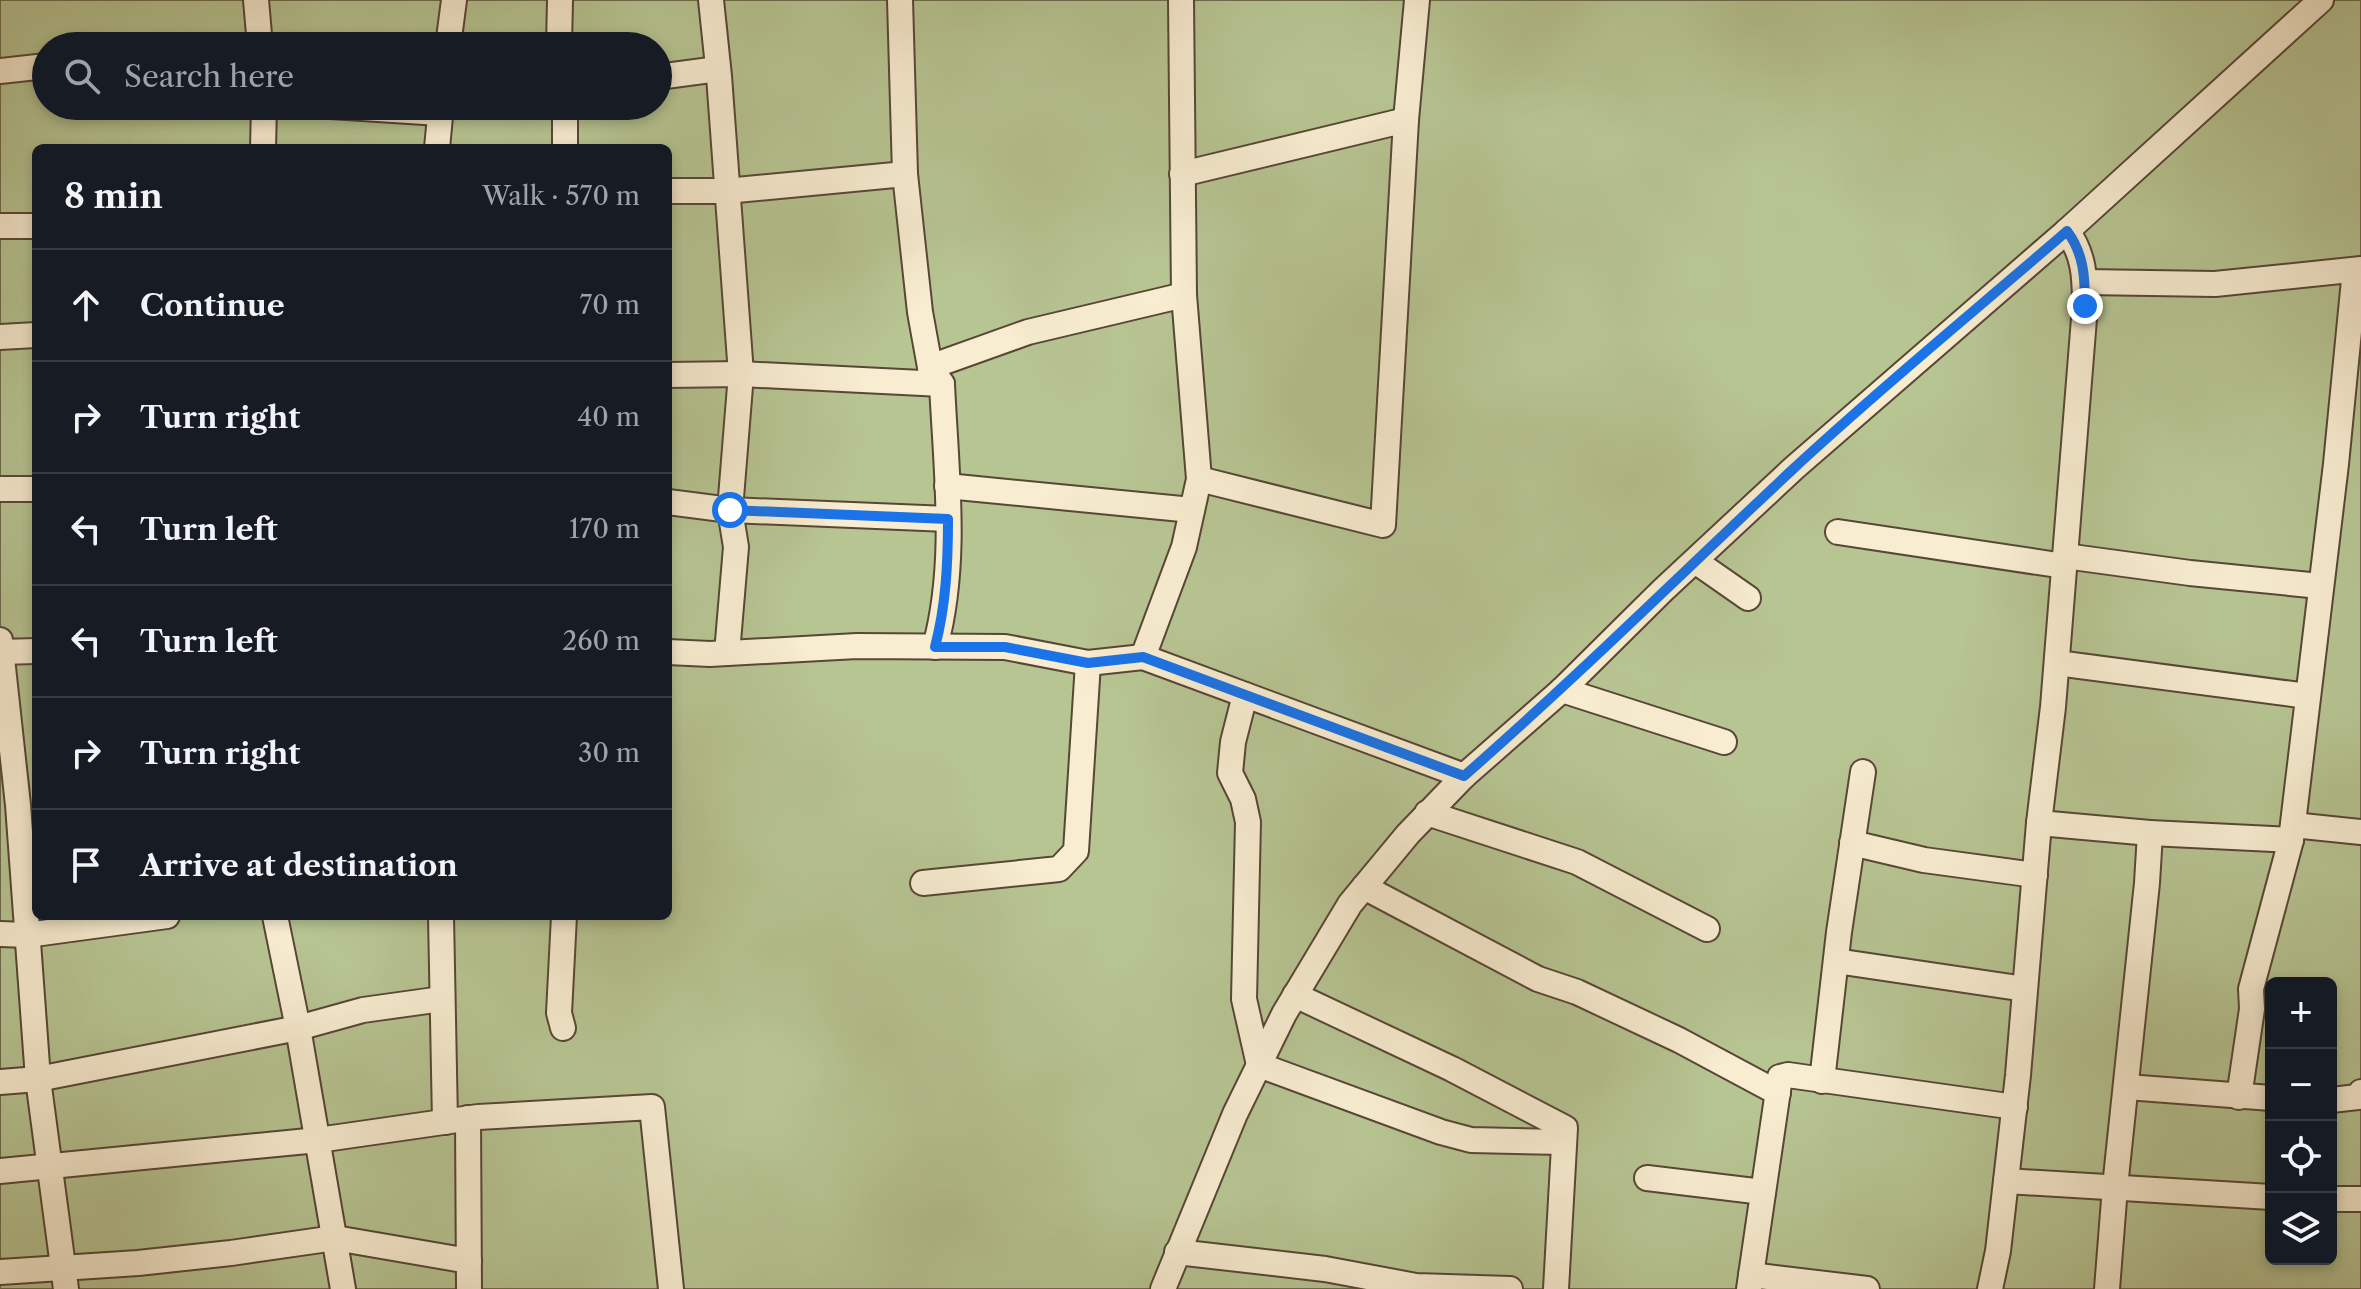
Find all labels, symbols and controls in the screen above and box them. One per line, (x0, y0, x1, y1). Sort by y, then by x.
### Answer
search box (32, 32, 672, 120)
icon: search (60, 54, 104, 98)
text: Search here (124, 58, 294, 95)
text: 8 min (64, 175, 163, 217)
text: Walk · 570 m (482, 180, 640, 212)
icon: ahead (64, 283, 108, 327)
text: Continue (140, 287, 285, 324)
route end (2067, 288, 2103, 324)
text: 70 m (580, 289, 640, 321)
icon: right (64, 395, 108, 439)
text: Turn right (140, 399, 300, 436)
text: 40 m (577, 401, 640, 433)
route start (712, 492, 748, 528)
icon: left (64, 507, 108, 551)
text: Turn left (140, 511, 277, 548)
text: 170 m (569, 513, 640, 545)
icon: left (64, 619, 108, 663)
text: Turn left (140, 623, 277, 660)
text: 260 m (562, 625, 640, 657)
icon: right (64, 731, 108, 775)
text: Turn right (140, 735, 300, 772)
text: 30 m (578, 737, 640, 769)
icon: arrive (64, 843, 108, 887)
text: Arrive at destination (140, 847, 458, 884)
map controls (2265, 977, 2337, 1265)
button: + (2265, 977, 2337, 1049)
button: − (2265, 1049, 2337, 1121)
button: locate (2265, 1121, 2337, 1193)
button: layers (2265, 1193, 2337, 1265)

